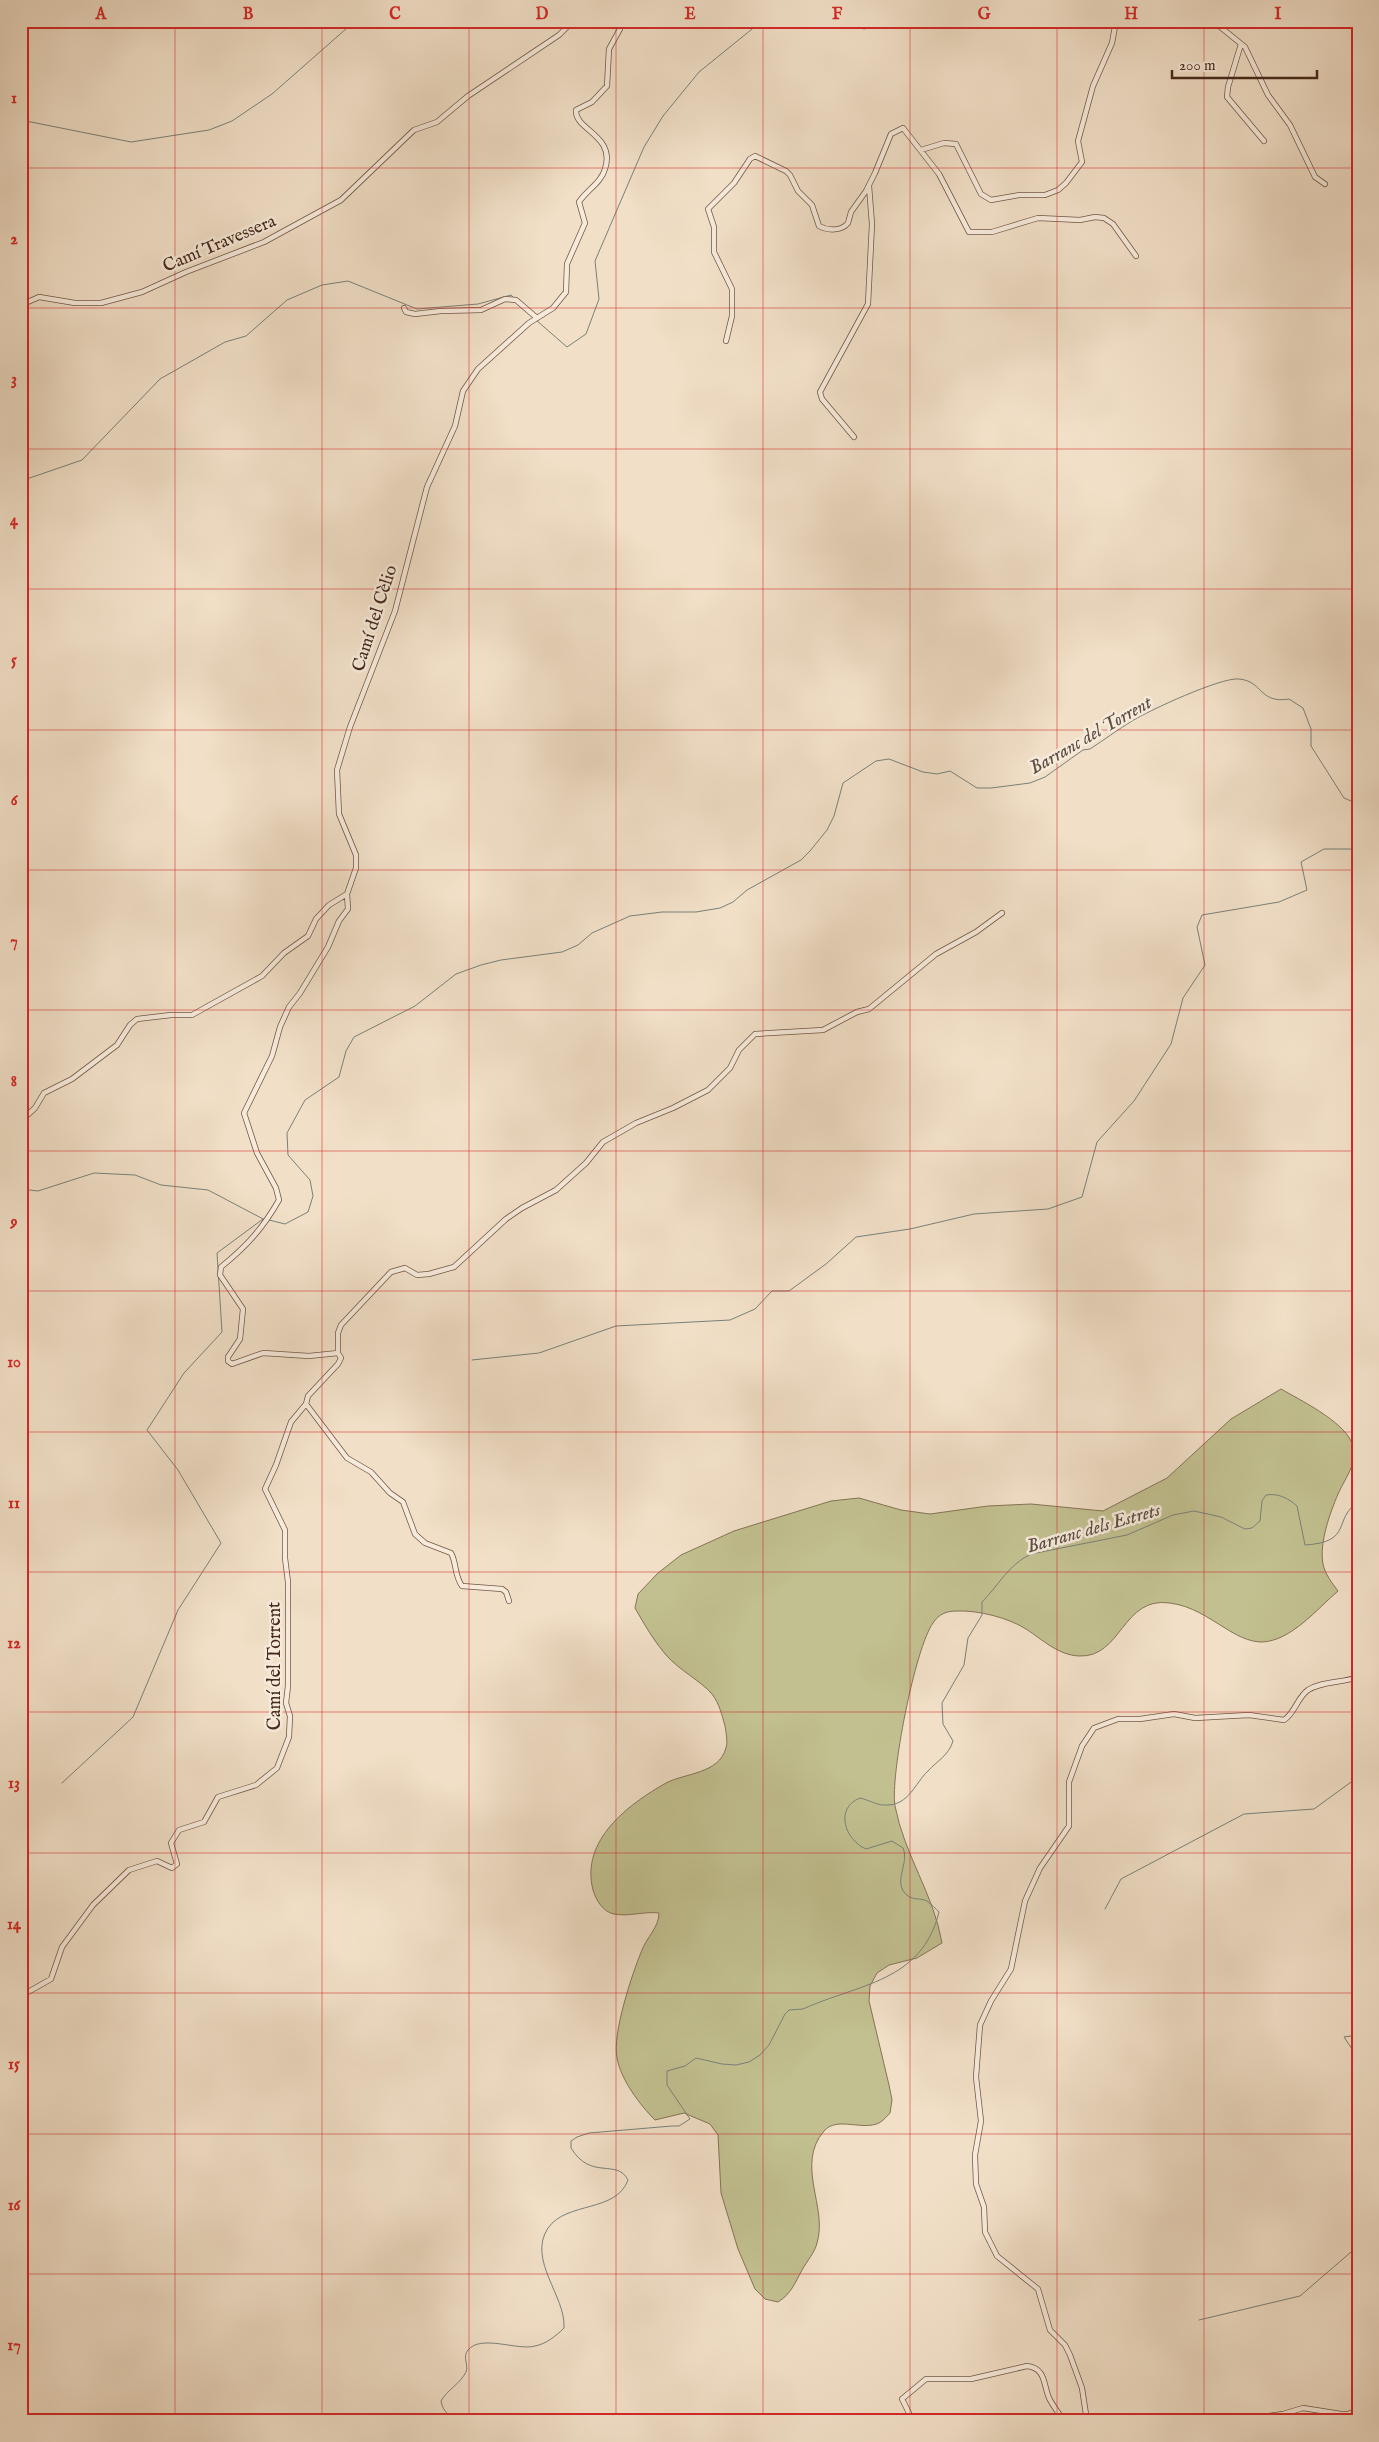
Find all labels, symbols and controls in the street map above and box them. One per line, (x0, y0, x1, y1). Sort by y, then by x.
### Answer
text: A (95, 5, 108, 25)
text: B (243, 5, 254, 25)
text: C (389, 5, 401, 25)
text: D (536, 5, 549, 25)
text: E (684, 5, 696, 25)
text: F (832, 5, 843, 25)
text: G (978, 5, 991, 25)
text: H (1124, 5, 1138, 25)
text: I (1275, 5, 1282, 25)
scale bar (1172, 48, 1316, 80)
text: 200 m (1179, 56, 1216, 75)
text: 1 (11, 89, 17, 109)
street label: Camí Travessera (160, 210, 280, 279)
text: 2 (10, 230, 18, 250)
text: 3 (11, 370, 17, 390)
text: 4 (10, 511, 19, 531)
street label: Camí del Cèlio (347, 562, 404, 675)
text: 5 (11, 651, 17, 671)
water label: Barranc del Torrent (1025, 690, 1157, 781)
text: 6 (11, 791, 19, 811)
text: 7 (10, 932, 18, 952)
text: 8 (11, 1072, 17, 1092)
text: 9 (10, 1213, 18, 1233)
text: 10 (7, 1353, 21, 1373)
text: 11 (8, 1494, 20, 1514)
water label: Barranc dels Estrets (1024, 1498, 1164, 1559)
street label: Camí del Torrent (264, 1602, 287, 1730)
text: 12 (7, 1634, 21, 1654)
text: 13 (8, 1774, 20, 1794)
text: 14 (7, 1915, 22, 1935)
text: 15 (8, 2055, 20, 2075)
text: 16 (8, 2196, 22, 2216)
text: 17 (7, 2336, 21, 2356)

